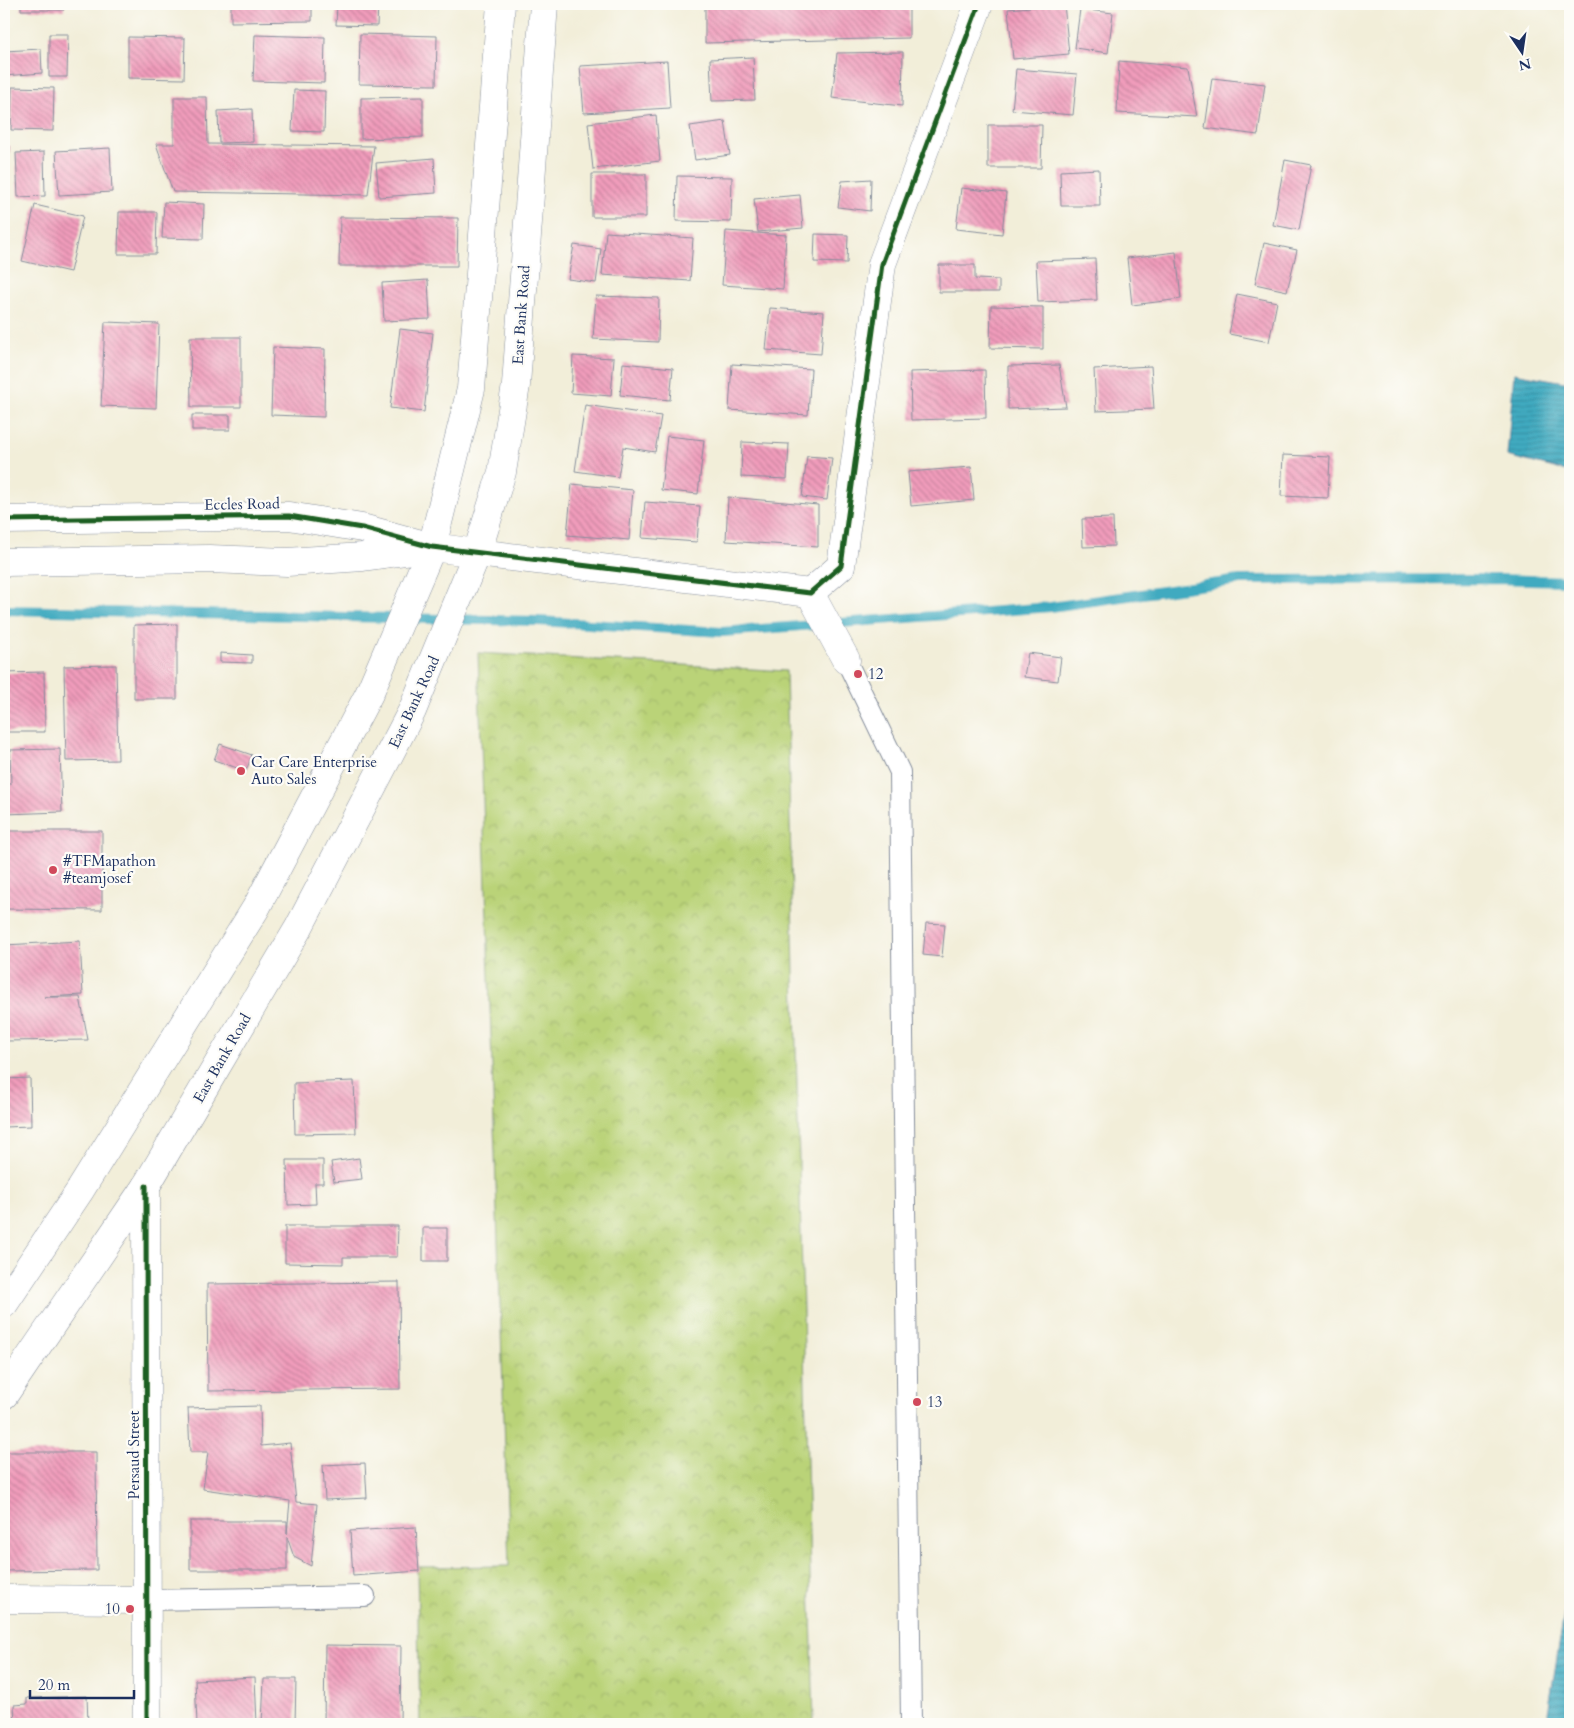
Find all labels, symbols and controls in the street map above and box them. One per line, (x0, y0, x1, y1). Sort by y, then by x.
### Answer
north arrow (1496, 28, 1546, 78)
text: N (1517, 54, 1533, 75)
street label: East Bank Road (508, 265, 534, 365)
street label: Eccles Road (204, 493, 280, 515)
street label: East Bank Road (384, 653, 444, 751)
place label: 12 (868, 664, 884, 684)
marker: 12 (852, 668, 864, 680)
place label: Car Care Enterprise Auto Sales (251, 752, 377, 789)
marker: Car Care Enterprise Auto Sales (235, 765, 247, 777)
place label: #TFMapathon #teamjosef (63, 851, 156, 888)
marker: #TFMapathon #teamjosef (47, 864, 59, 876)
street label: East Bank Road (188, 1010, 256, 1106)
place label: 13 (927, 1392, 942, 1412)
marker: 13 (911, 1396, 923, 1408)
street label: Persaud Street (124, 1410, 144, 1499)
place label: 10 (105, 1599, 120, 1619)
marker: 10 (124, 1603, 136, 1615)
scale bar (30, 1668, 134, 1700)
text: 20 m (38, 1675, 70, 1695)

